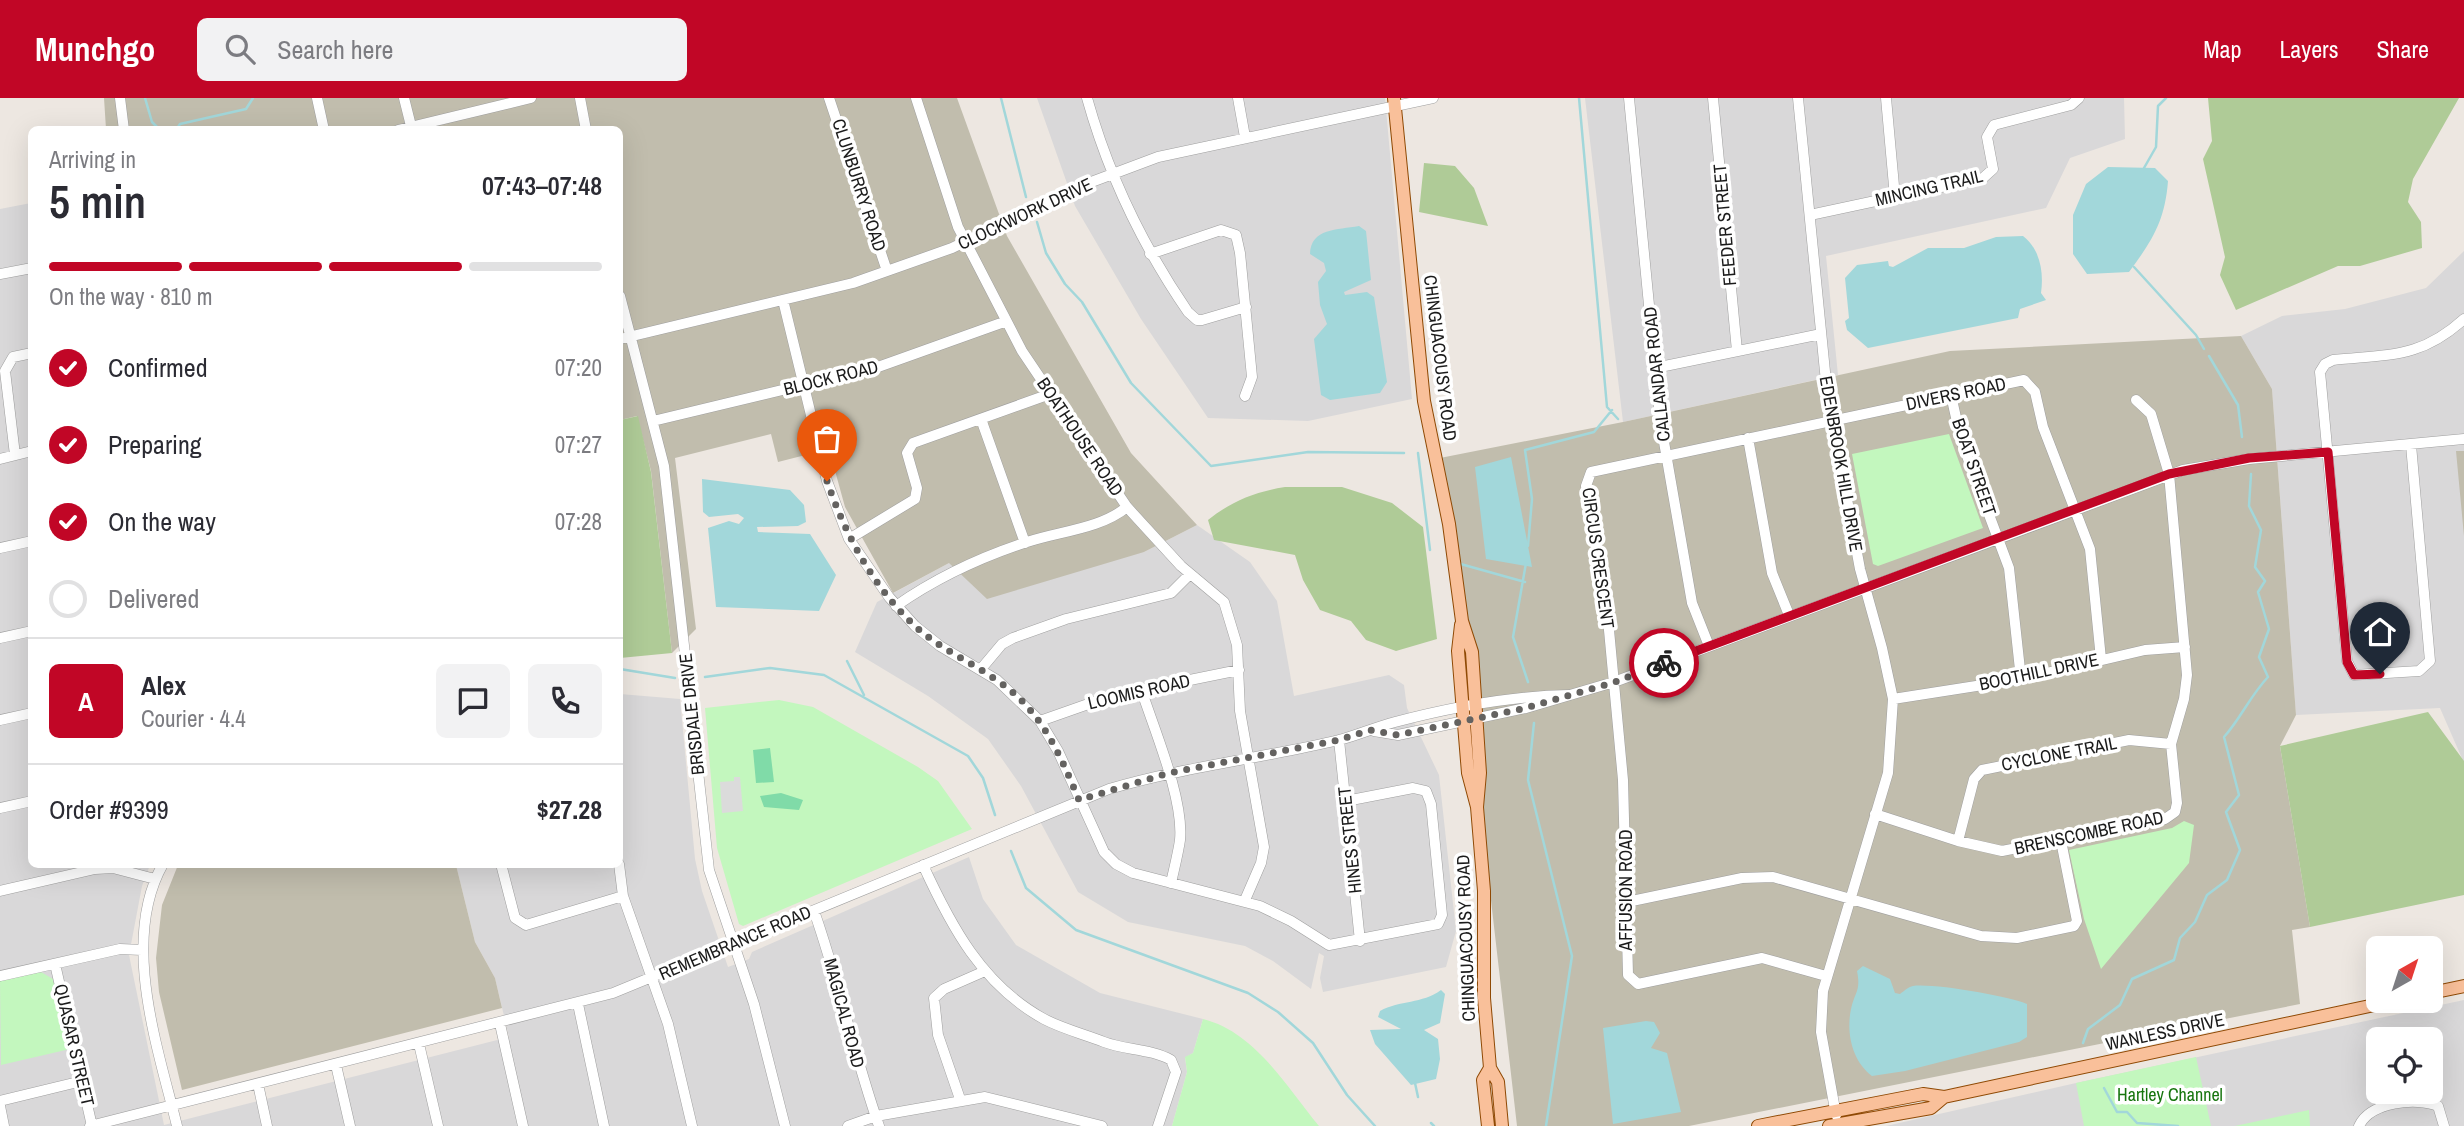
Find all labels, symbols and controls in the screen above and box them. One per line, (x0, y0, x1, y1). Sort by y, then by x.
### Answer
search box (197, 18, 687, 81)
text: Munchgo (35, 27, 155, 71)
icon: search (221, 30, 259, 68)
text: Search here (277, 32, 393, 67)
text: Map (2203, 33, 2241, 65)
text: Layers (2279, 33, 2338, 65)
text: Share (2376, 33, 2429, 65)
street label: CLUNBURRY ROAD (826, 115, 893, 254)
text: Arriving in (49, 144, 136, 175)
street label: FEEDER STREET (1707, 163, 1742, 287)
street label: MINCING TRAIL (1873, 163, 1985, 212)
text: 07:43–07:48 (482, 168, 602, 203)
text: 5 min (49, 170, 146, 232)
street label: CLOCKWORK DRIVE (953, 171, 1096, 256)
street label: CHINGUACOUSY ROAD (1418, 274, 1463, 442)
text: On the way · 810 m (49, 281, 213, 312)
street label: CALLANDAR ROAD (1637, 305, 1676, 443)
icon: check (49, 349, 87, 387)
text: Confirmed (108, 350, 208, 385)
text: 07:20 (555, 352, 602, 383)
street label: BLOCK ROAD (781, 354, 881, 401)
street label: DIVERS ROAD (1904, 371, 2008, 416)
street label: BOATHOUSE ROAD (1031, 372, 1129, 501)
street label: EDENBROOK HILL DRIVE (1814, 374, 1869, 554)
pin (797, 409, 857, 481)
street label: BOAT STREET (1946, 415, 2003, 519)
icon: bag (808, 420, 846, 458)
icon: check (49, 426, 87, 464)
text: Preparing (108, 427, 202, 462)
text: 07:27 (555, 429, 602, 460)
street label: CIRCUS CRESCENT (1576, 486, 1621, 630)
icon: check (49, 503, 87, 541)
text: On the way (108, 504, 216, 539)
text: 07:28 (555, 506, 602, 537)
text: Delivered (108, 581, 199, 616)
pin (2350, 602, 2410, 674)
icon: home (2361, 613, 2399, 651)
courier (1629, 628, 1699, 698)
icon: bike (1645, 644, 1683, 682)
street label: BOOTHILL DRIVE (1977, 647, 2101, 696)
street label: BRISDALE DRIVE (673, 652, 710, 776)
button: chat (436, 664, 510, 738)
button: phone (528, 664, 602, 738)
text: Alex (141, 668, 186, 703)
street label: LOOMIS ROAD (1085, 668, 1192, 715)
text: A (78, 684, 94, 719)
text: Courier · 4.4 (141, 703, 246, 734)
street label: CYCLONE TRAIL (1999, 730, 2119, 777)
street label: HINES STREET (1331, 785, 1368, 895)
text: Order #9399 (49, 792, 169, 827)
text: $27.28 (537, 792, 602, 827)
street label: BRENSCOMBE ROAD (2012, 805, 2166, 861)
street label: AFFUSION ROAD (1613, 829, 1638, 952)
street label: CHINGUACOUSY ROAD (1450, 854, 1481, 1022)
street label: REMEMBRANCE ROAD (655, 899, 815, 986)
north arrow (2366, 936, 2443, 1013)
map controls (2366, 936, 2443, 1104)
street label: MAGICAL ROAD (818, 955, 871, 1071)
street label: QUASAR STREET (48, 981, 101, 1108)
street label: WANLESS DRIVE (2103, 1007, 2227, 1056)
button: locate (2366, 1027, 2443, 1104)
park label: Hartley Channel (2117, 1082, 2223, 1107)

